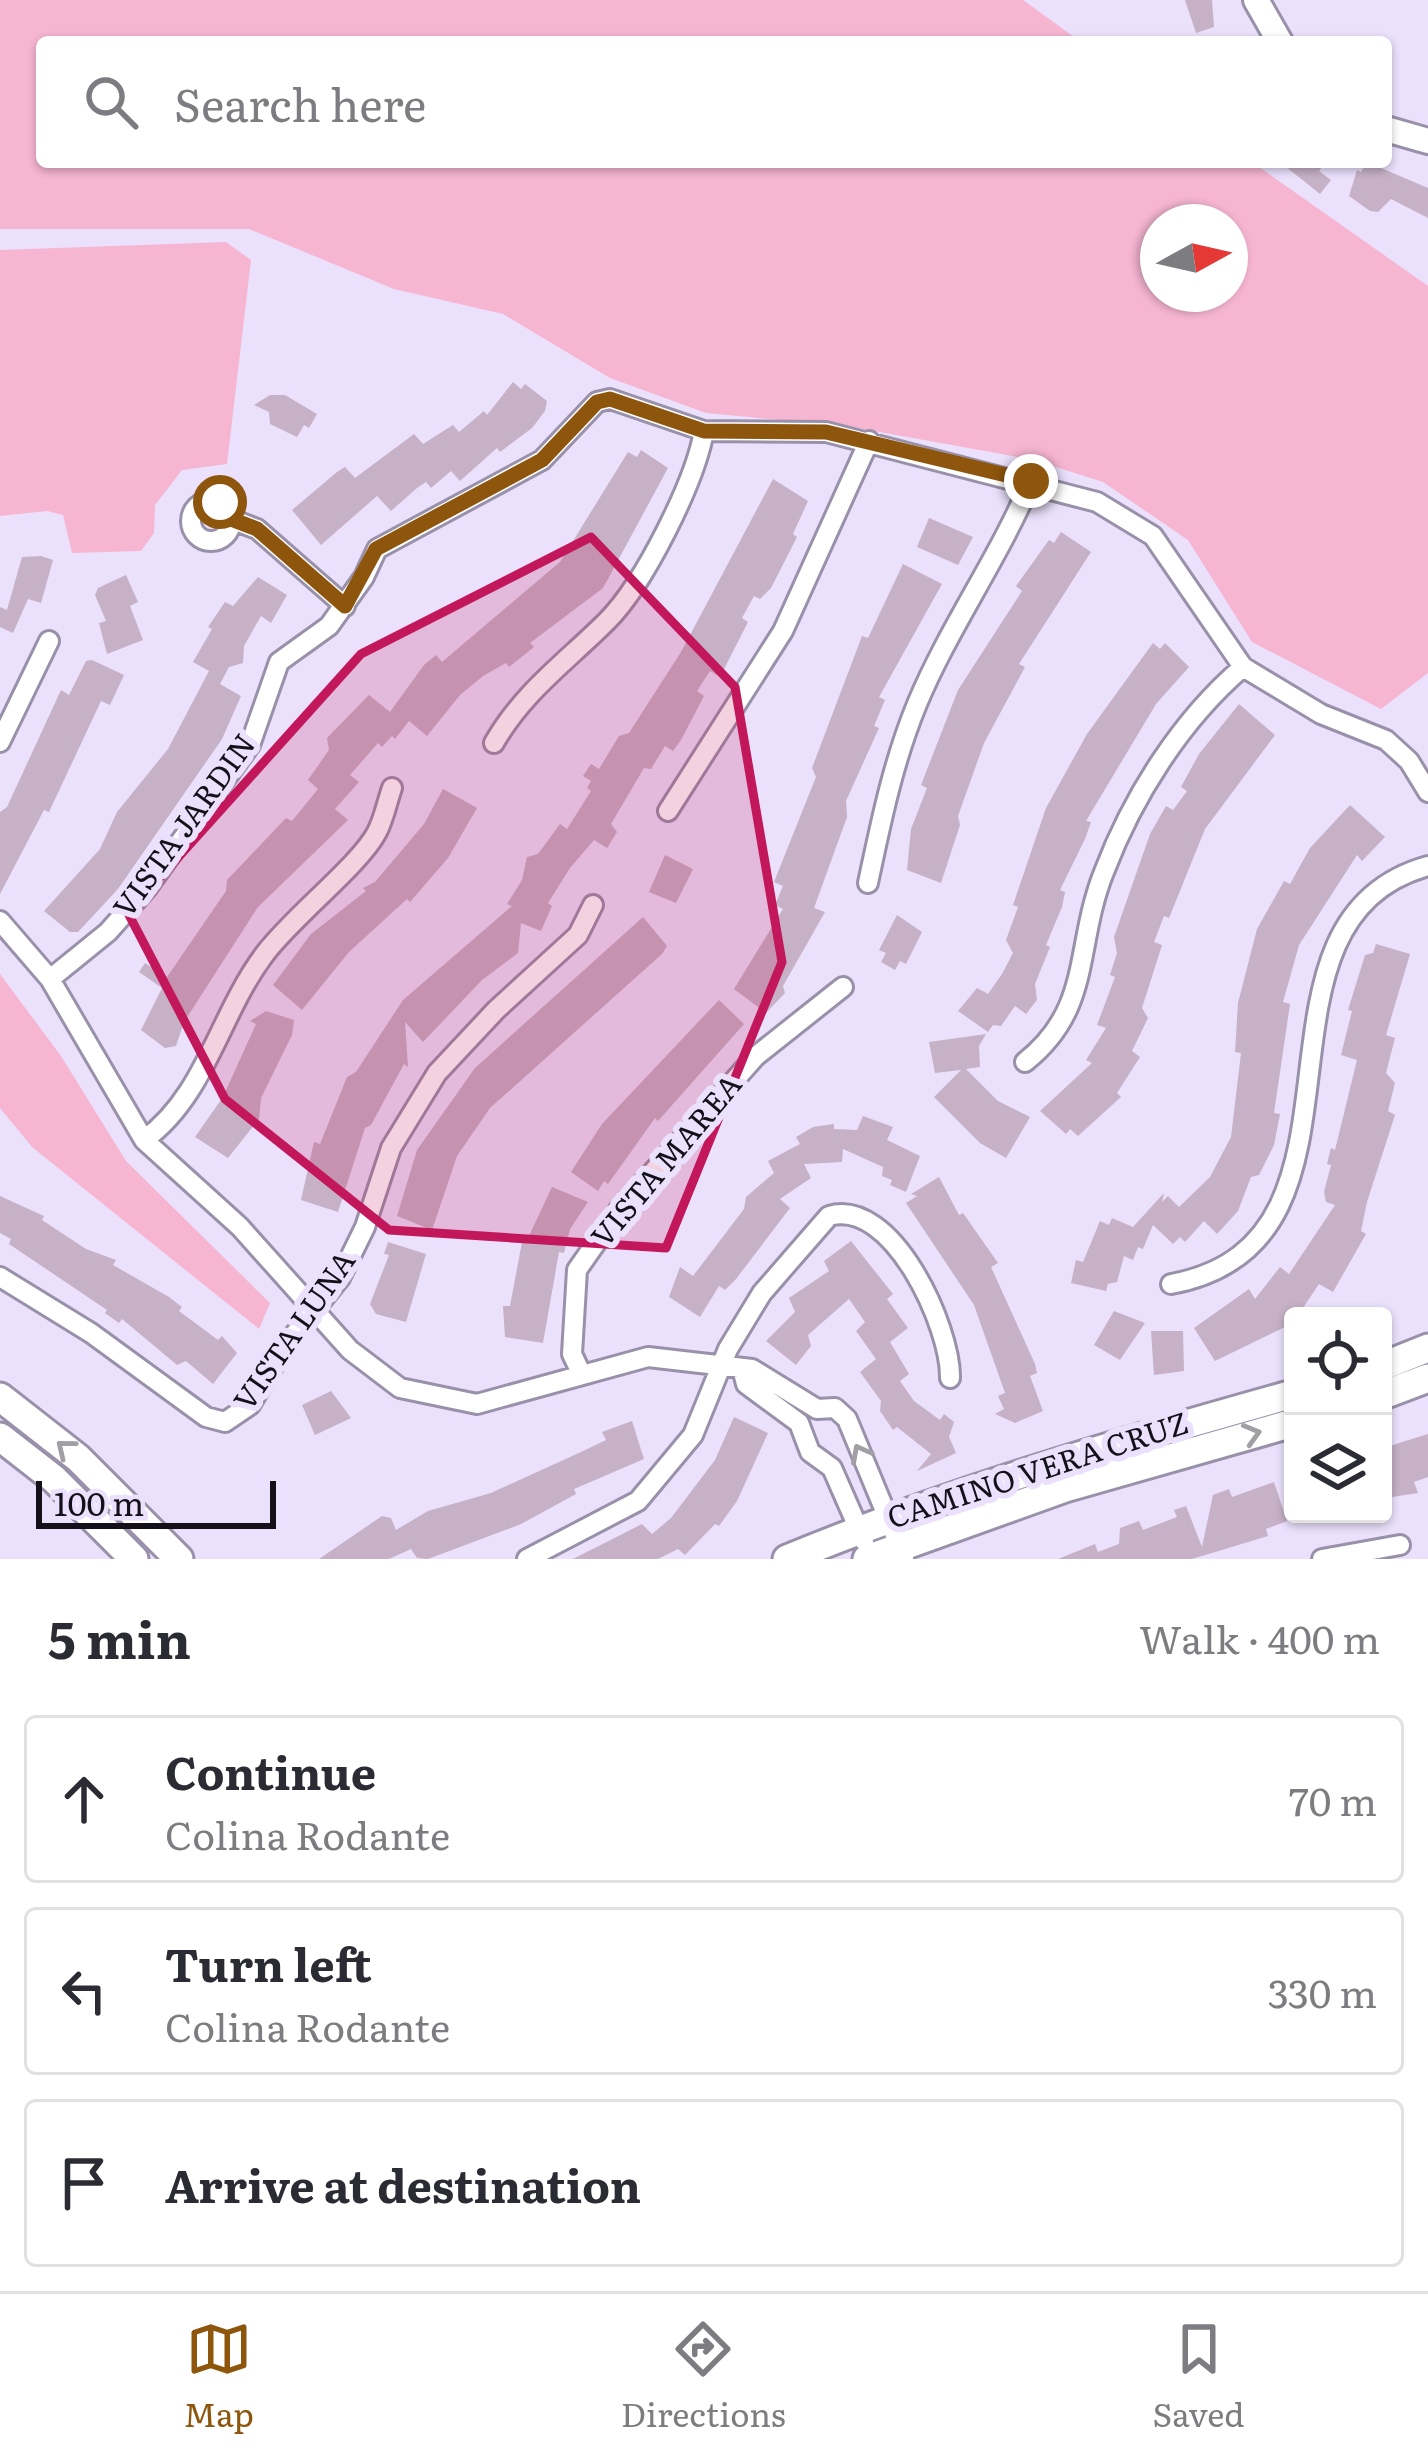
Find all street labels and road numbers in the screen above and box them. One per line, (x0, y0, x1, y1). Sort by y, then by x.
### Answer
street label: VISTA JARDIN (101, 723, 264, 925)
street label: VISTA MAREA (579, 1063, 750, 1255)
street label: VISTA LUNA (221, 1240, 364, 1418)
street label: CAMINO VERA CRUZ (881, 1399, 1193, 1538)

